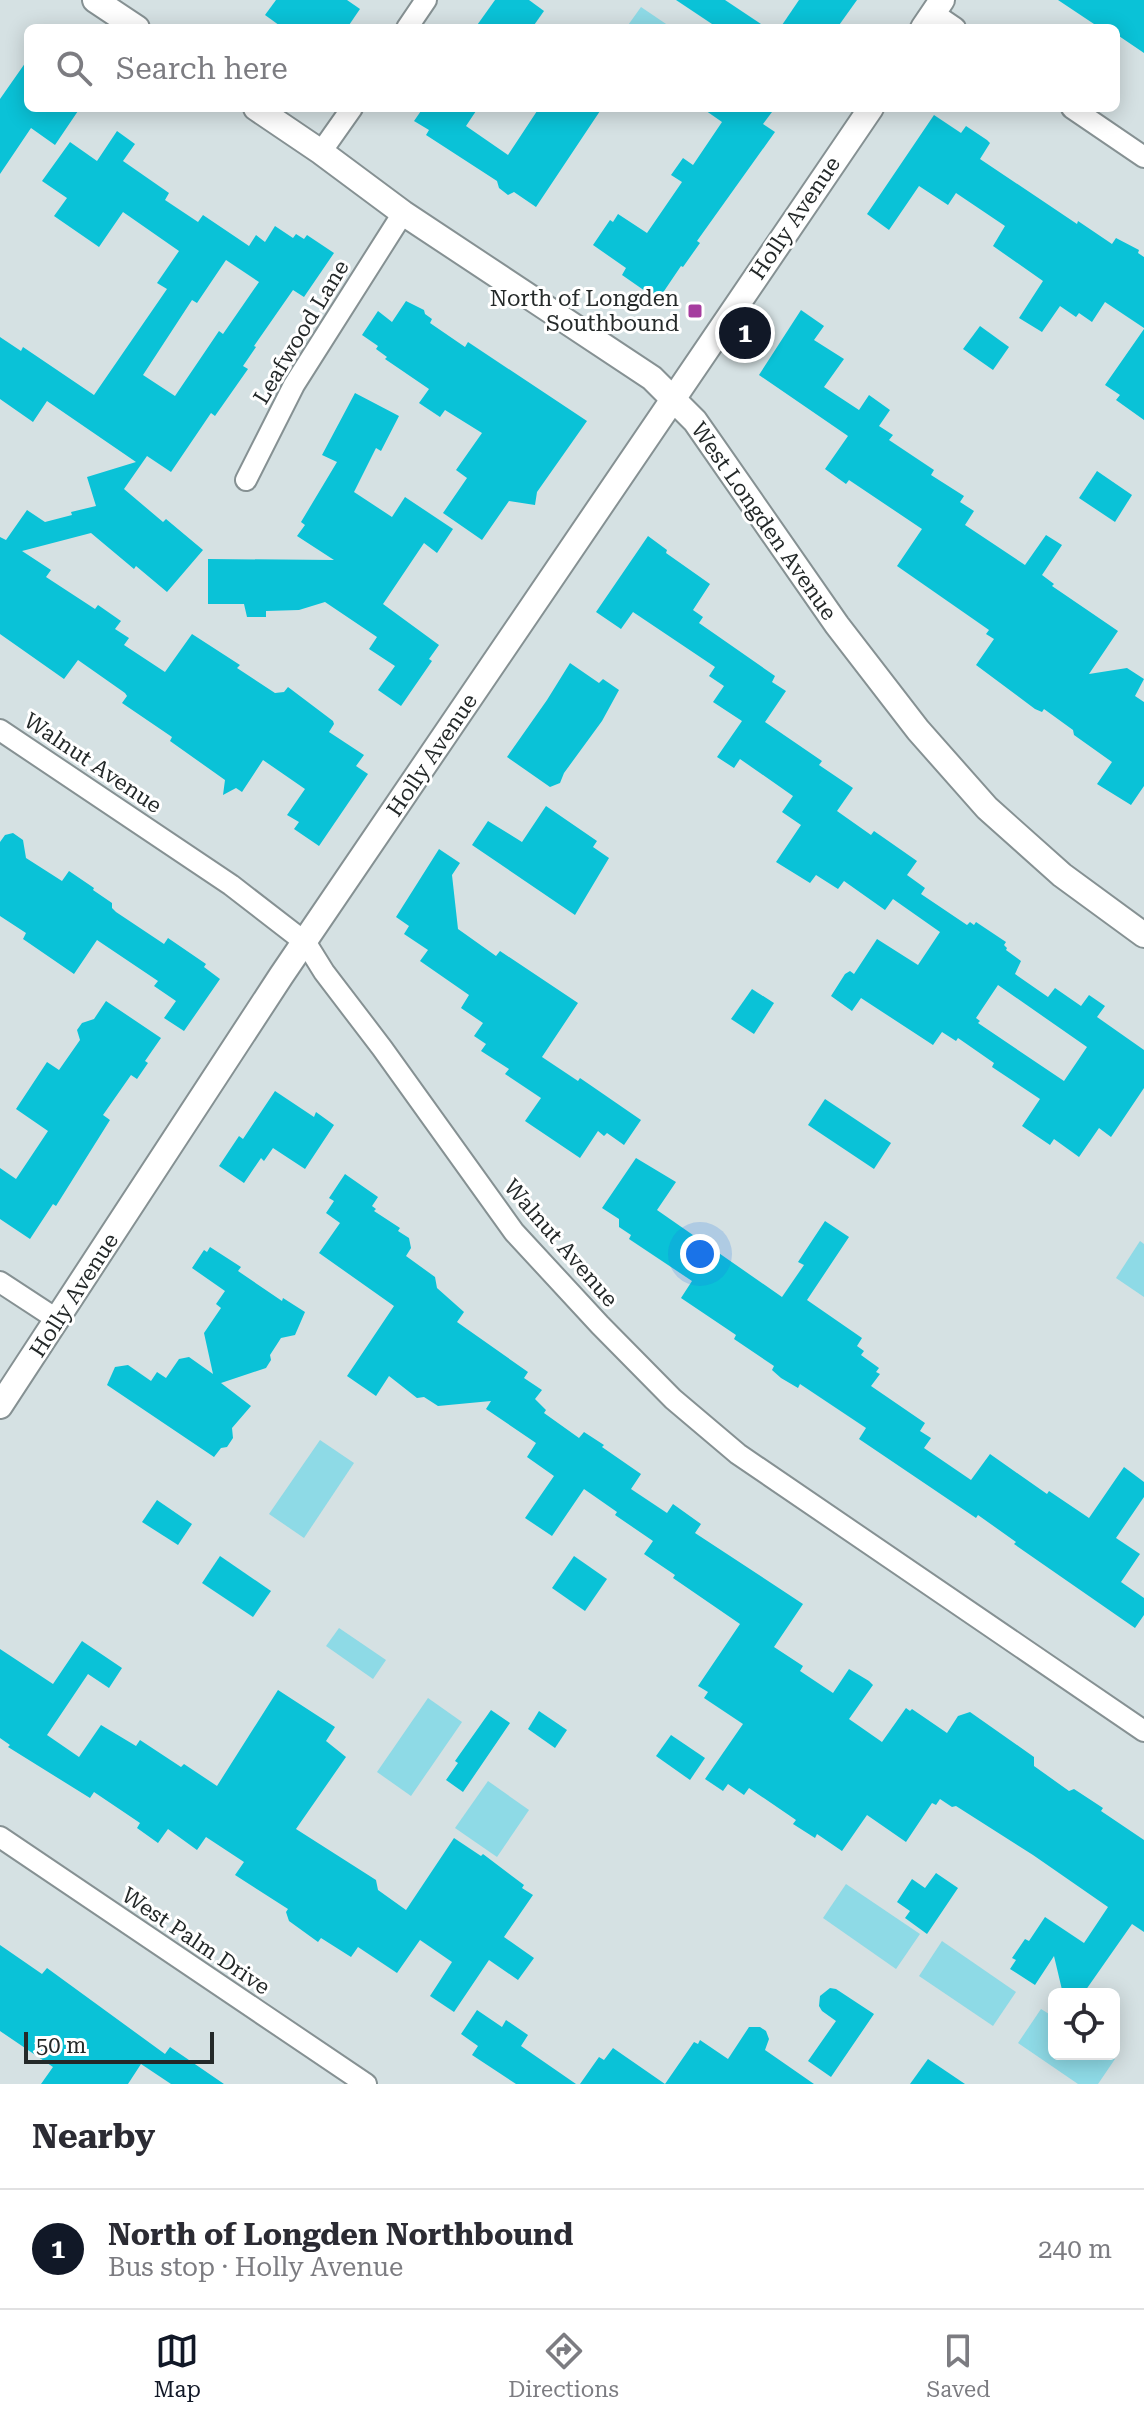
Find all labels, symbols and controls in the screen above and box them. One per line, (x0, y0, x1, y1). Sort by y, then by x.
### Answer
search box (24, 24, 1120, 112)
icon: search (52, 46, 96, 90)
text: Search here (116, 51, 288, 86)
street label: Holly Avenue (745, 152, 845, 284)
street label: Leafwood Lane (248, 256, 354, 408)
place label: North of Longden Southbound (490, 286, 679, 336)
marker: North of Longden Southbound (686, 302, 704, 320)
pin: 1 (719, 303, 771, 363)
street label: West Longden Avenue (686, 417, 842, 625)
street label: Holly Avenue (382, 689, 482, 821)
street label: Walnut Avenue (19, 708, 167, 818)
street label: Walnut Avenue (499, 1174, 623, 1312)
street label: Holly Avenue (25, 1228, 123, 1362)
your location (680, 1234, 720, 1274)
street label: West Palm Drive (117, 1882, 275, 2000)
map controls (1048, 1988, 1120, 2060)
button: locate (1048, 1988, 1120, 2060)
scale bar (24, 2028, 214, 2064)
text: 50 m (36, 2033, 86, 2058)
text: Nearby (32, 2116, 155, 2156)
text: North of Longden Northbound (108, 2217, 573, 2252)
text: 1 (51, 2234, 65, 2264)
text: 240 m (1038, 2234, 1112, 2264)
text: Bus stop · Holly Avenue (108, 2252, 403, 2282)
tab: Map (154, 2329, 201, 2402)
tab: Directions (508, 2329, 619, 2402)
tab: Saved (926, 2329, 990, 2402)

